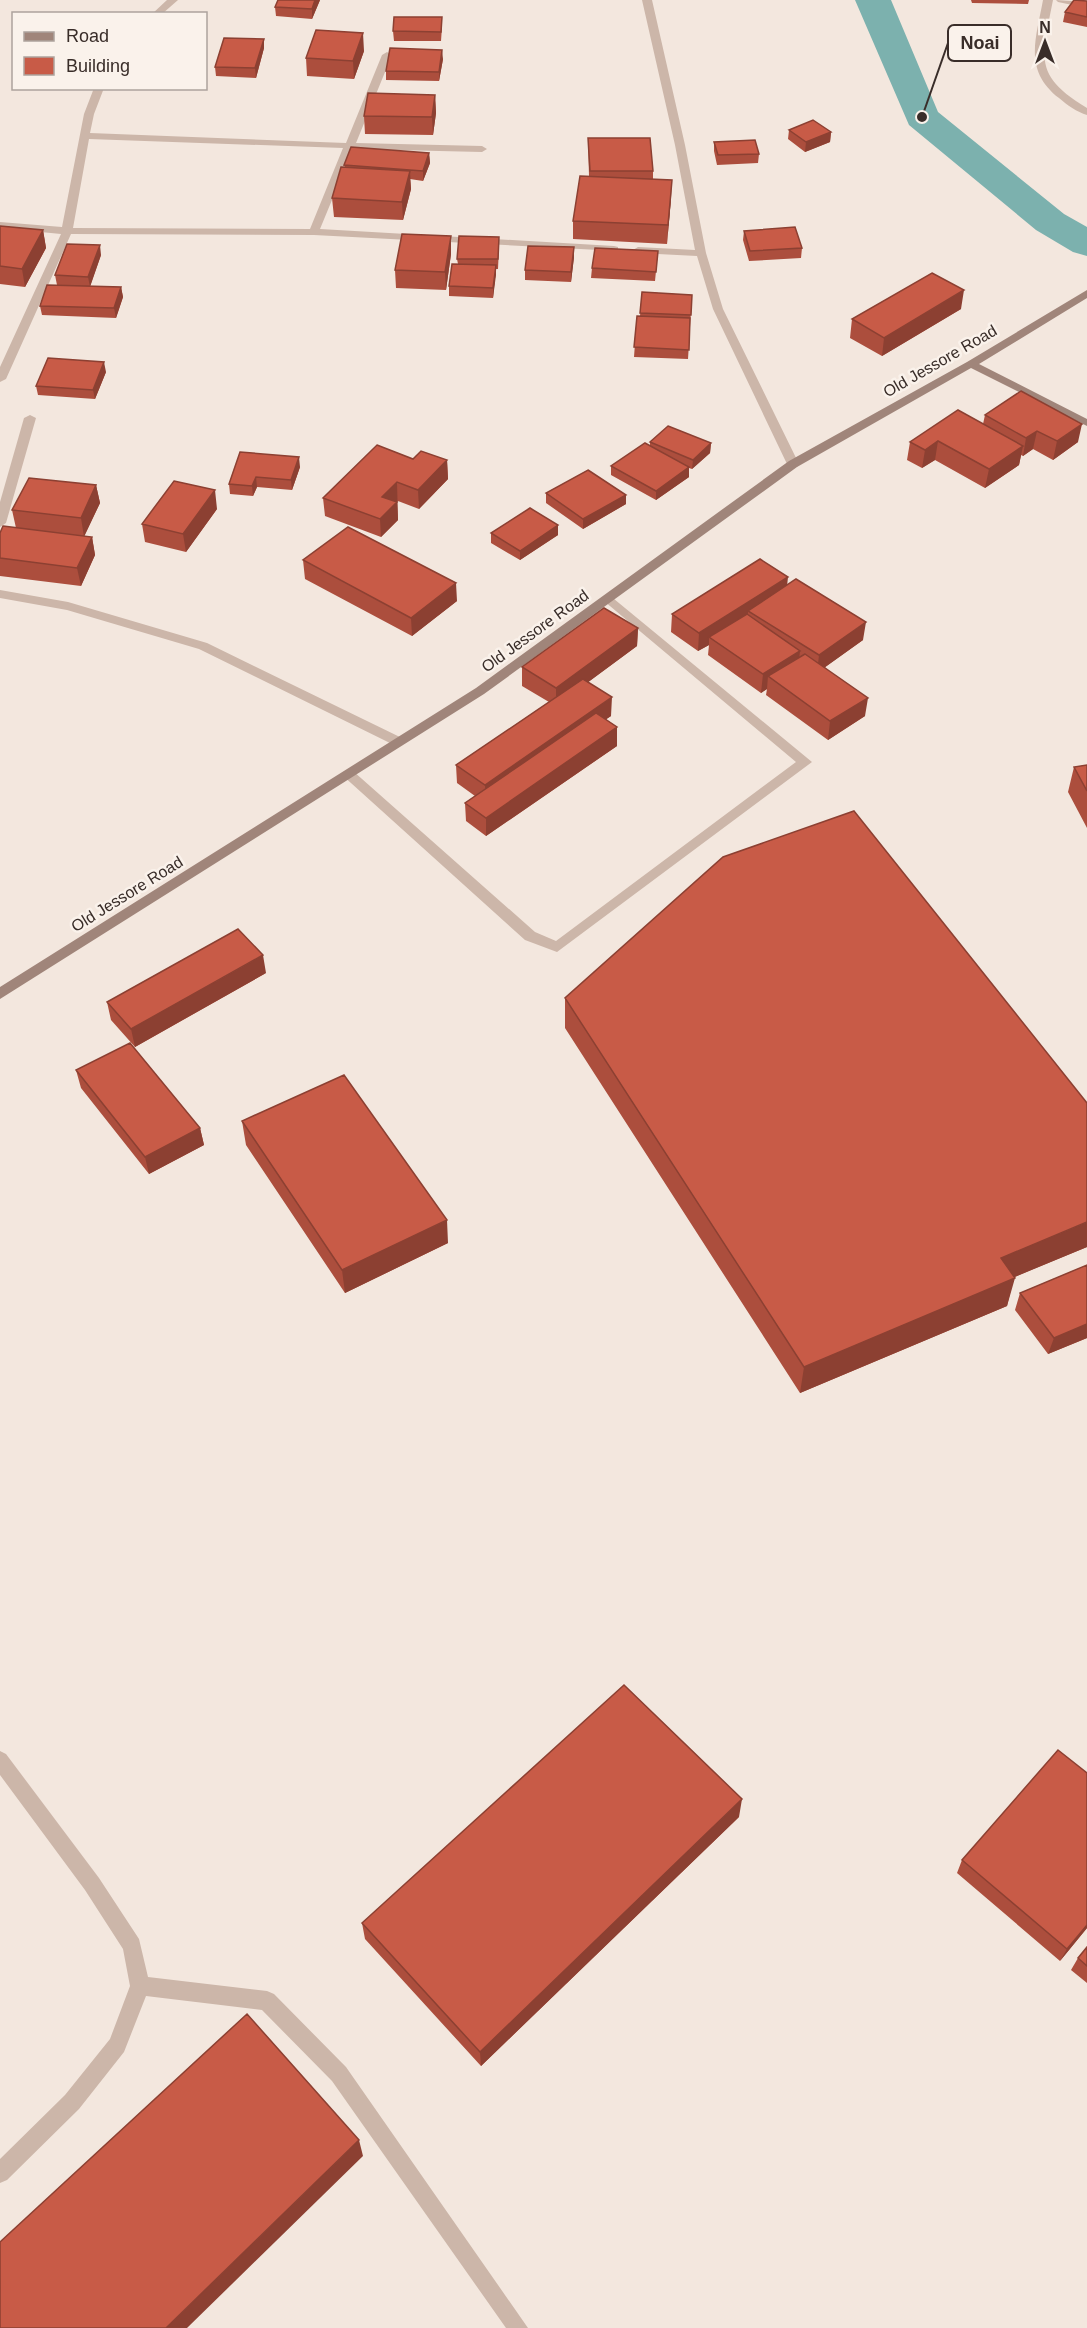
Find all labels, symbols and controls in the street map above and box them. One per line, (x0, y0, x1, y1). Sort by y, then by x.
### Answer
legend (12, 12, 207, 90)
north arrow (1015, 12, 1075, 72)
text: N (1039, 19, 1051, 36)
callout: Noai (948, 25, 1011, 61)
text: Road (66, 26, 109, 46)
text: Noai (960, 33, 1000, 53)
text: Building (66, 56, 130, 76)
street label: Old Jessore Road (880, 322, 1000, 400)
street label: Old Jessore Road (478, 586, 592, 676)
street label: Old Jessore Road (68, 853, 186, 935)

